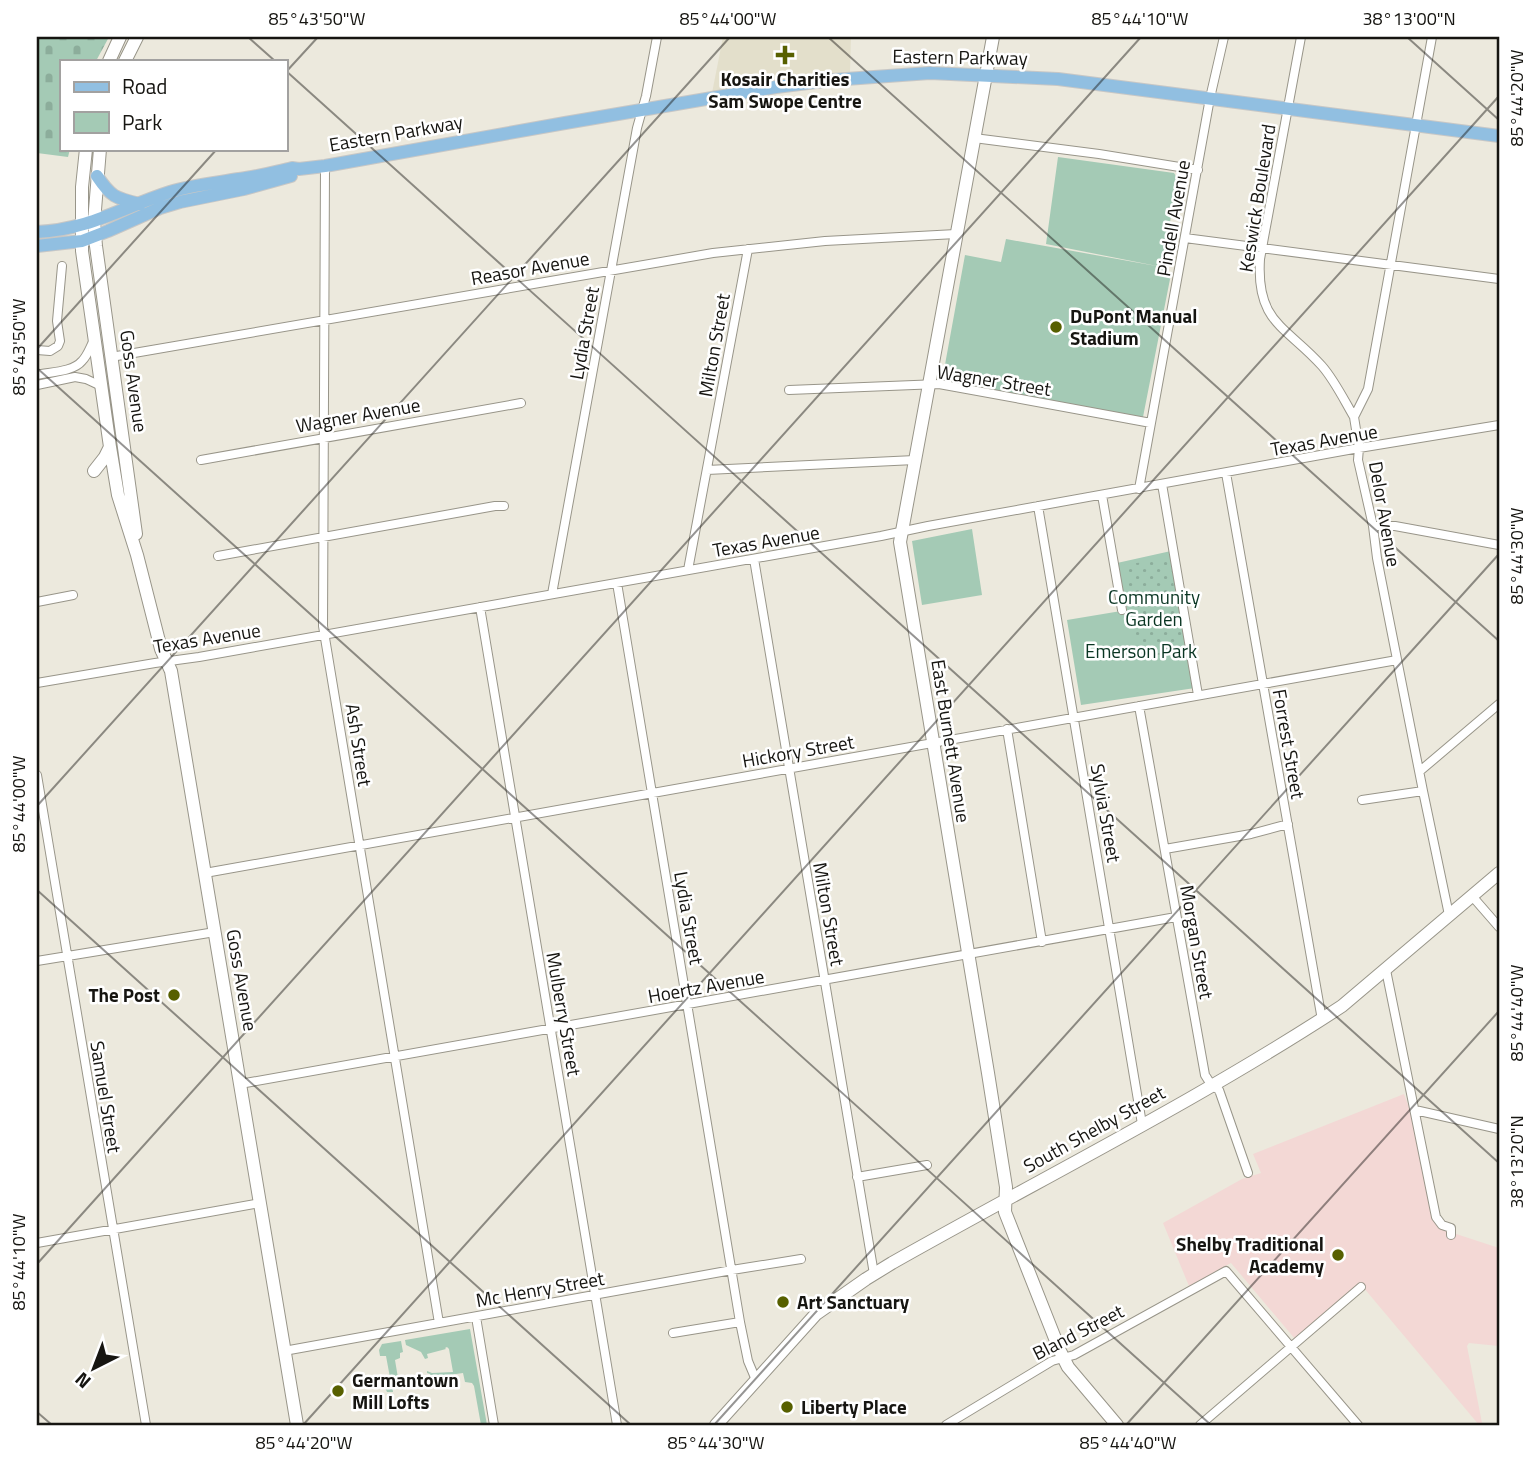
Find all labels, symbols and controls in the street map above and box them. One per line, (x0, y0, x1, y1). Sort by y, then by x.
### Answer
text: 85°43'50"W (269, 5, 366, 32)
text: 85°44'00"W (680, 5, 777, 32)
text: 85°44'10"W (1092, 5, 1189, 32)
text: 38°13'00"N (1362, 5, 1456, 32)
street label: Eastern Parkway (892, 41, 1028, 72)
marker: Kosair Charities Sam Swope Centre (775, 45, 795, 65)
text: 85°44'20"W (1503, 49, 1530, 146)
legend (60, 60, 287, 150)
place label: Kosair Charities Sam Swope Centre (708, 64, 862, 115)
text: Road (122, 70, 167, 102)
text: Park (122, 106, 162, 138)
street label: Eastern Parkway (327, 106, 465, 159)
street label: Keswick Boulevard (1230, 122, 1283, 274)
street label: Pindell Avenue (1148, 157, 1197, 278)
street label: Reasor Avenue (468, 243, 591, 292)
street label: Lydia Street (561, 284, 606, 382)
street label: Milton Street (690, 291, 737, 399)
text: 85°43'50"W (5, 298, 32, 395)
place label: DuPont Manual Stadium (1070, 301, 1197, 352)
marker: DuPont Manual Stadium (1048, 319, 1064, 335)
street label: Goss Avenue (113, 328, 156, 434)
street label: Wagner Street (935, 356, 1054, 403)
street label: Wagner Avenue (293, 389, 422, 440)
street label: Texas Avenue (1268, 416, 1380, 463)
street label: Delor Avenue (1362, 459, 1409, 569)
text: 85°44'30"W (1503, 507, 1530, 604)
street label: Texas Avenue (710, 517, 822, 564)
park label: Community Garden (1108, 582, 1200, 633)
street label: Texas Avenue (151, 615, 263, 660)
park label: Emerson Park (1085, 636, 1197, 665)
street label: East Burnett Avenue (924, 657, 979, 825)
street label: Forrest Street (1266, 687, 1313, 801)
street label: Ash Street (339, 701, 380, 789)
street label: Hickory Street (740, 726, 856, 775)
text: 85°44'00"W (5, 755, 32, 852)
street label: Sylvia Street (1084, 761, 1129, 865)
street label: Milton Street (806, 860, 853, 968)
street label: Lydia Street (667, 869, 712, 967)
street label: Morgan Street (1173, 883, 1222, 1001)
street label: Goss Avenue (219, 927, 266, 1033)
street label: Mulberry Street (539, 950, 590, 1079)
street label: Hoertz Avenue (645, 961, 766, 1010)
text: 85°44'40"W (1503, 964, 1530, 1061)
place label: The Post (88, 980, 160, 1009)
marker: The Post (166, 987, 182, 1003)
street label: Samuel Street (83, 1039, 130, 1155)
street label: South Shelby Street (1018, 1077, 1170, 1180)
text: 38°13'20"N (1503, 1115, 1530, 1209)
text: 85°44'10"W (5, 1213, 32, 1310)
place label: Shelby Traditional Academy (1176, 1229, 1324, 1280)
marker: Shelby Traditional Academy (1330, 1247, 1346, 1263)
street label: Mc Henry Street (473, 1263, 607, 1314)
place label: Art Sanctuary (797, 1287, 910, 1316)
marker: Art Sanctuary (775, 1294, 791, 1310)
street label: Bland Street (1027, 1296, 1129, 1367)
north arrow (60, 1332, 130, 1402)
place label: Germantown Mill Lofts (352, 1365, 459, 1416)
text: N (68, 1366, 97, 1396)
marker: Germantown Mill Lofts (330, 1383, 346, 1399)
place label: Liberty Place (801, 1392, 907, 1421)
marker: Liberty Place (779, 1399, 795, 1415)
text: 85°44'20"W (256, 1429, 353, 1456)
text: 85°44'30"W (668, 1429, 765, 1456)
text: 85°44'40"W (1080, 1429, 1177, 1456)

